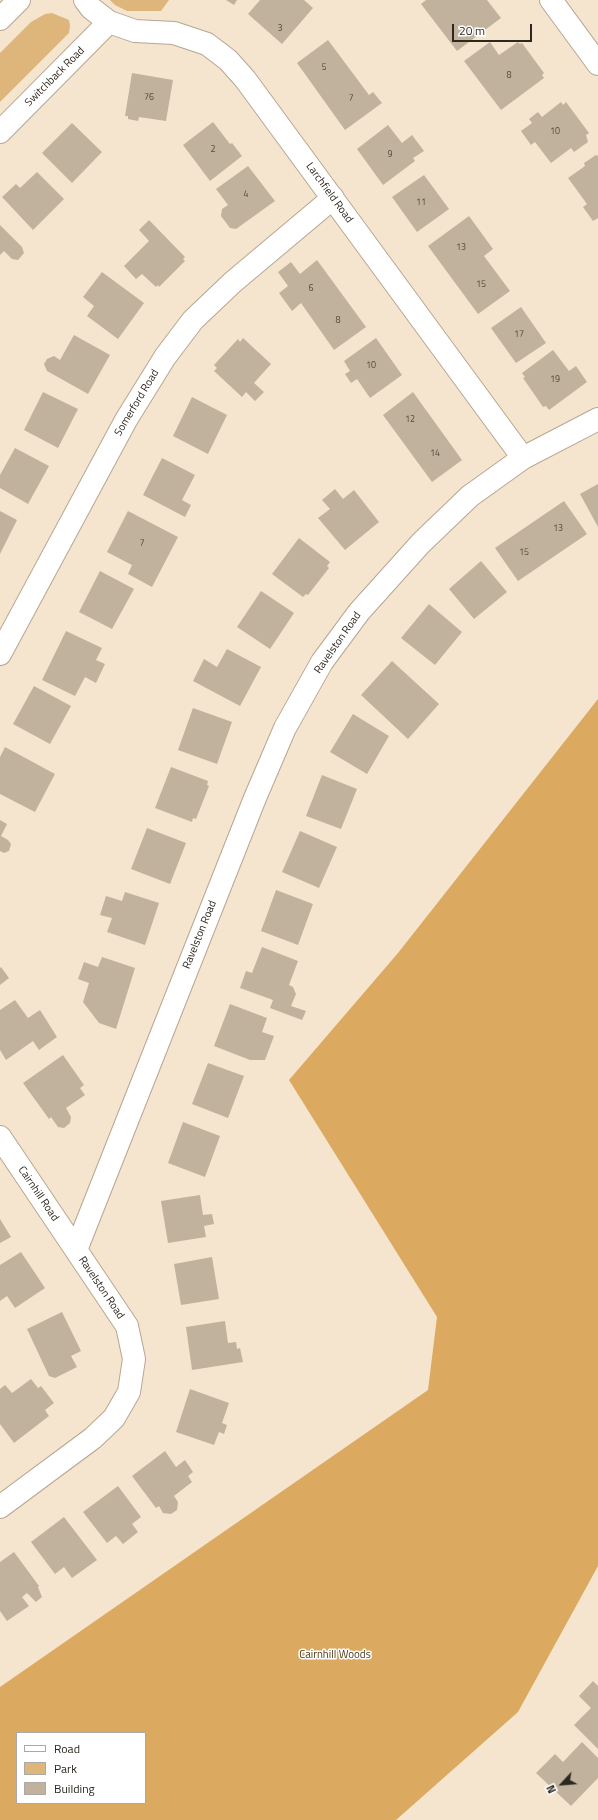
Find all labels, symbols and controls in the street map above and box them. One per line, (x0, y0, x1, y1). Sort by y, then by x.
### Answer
scale bar (454, 16, 534, 42)
text: 20 m (459, 21, 485, 40)
house number: 3 (277, 24, 283, 34)
street label: Switchback Road (22, 44, 88, 110)
house number: 5 (321, 63, 327, 73)
house number: 8 (506, 71, 512, 81)
house number: 76 (144, 93, 154, 103)
house number: 7 (348, 94, 354, 104)
house number: 10 (550, 127, 560, 137)
house number: 2 (210, 145, 216, 155)
house number: 9 (387, 150, 393, 160)
street label: Larchfield Road (303, 160, 355, 226)
house number: 4 (243, 190, 249, 200)
house number: 11 (416, 198, 426, 208)
house number: 13 (456, 243, 466, 253)
house number: 15 (476, 280, 486, 290)
house number: 6 (308, 284, 314, 294)
house number: 8 (335, 316, 341, 326)
house number: 17 (514, 330, 524, 340)
house number: 10 (366, 361, 376, 371)
street label: Somerford Road (112, 367, 162, 439)
house number: 19 (550, 375, 560, 385)
house number: 12 (405, 415, 415, 425)
house number: 14 (430, 449, 440, 459)
house number: 13 (553, 524, 563, 534)
house number: 7 (139, 539, 145, 549)
house number: 15 (519, 548, 529, 558)
street label: Ravelston Road (312, 610, 364, 676)
street label: Ravelston Road (180, 899, 220, 971)
street label: Cairnhill Road (15, 1164, 61, 1224)
street label: Ravelston Road (75, 1254, 127, 1322)
park label: Cairnhill Woods (299, 1648, 371, 1662)
legend (16, 1732, 146, 1804)
text: Road (54, 1739, 80, 1758)
text: Park (54, 1759, 77, 1778)
north arrow (542, 1764, 582, 1804)
text: Building (54, 1779, 95, 1798)
text: N (542, 1782, 560, 1796)

